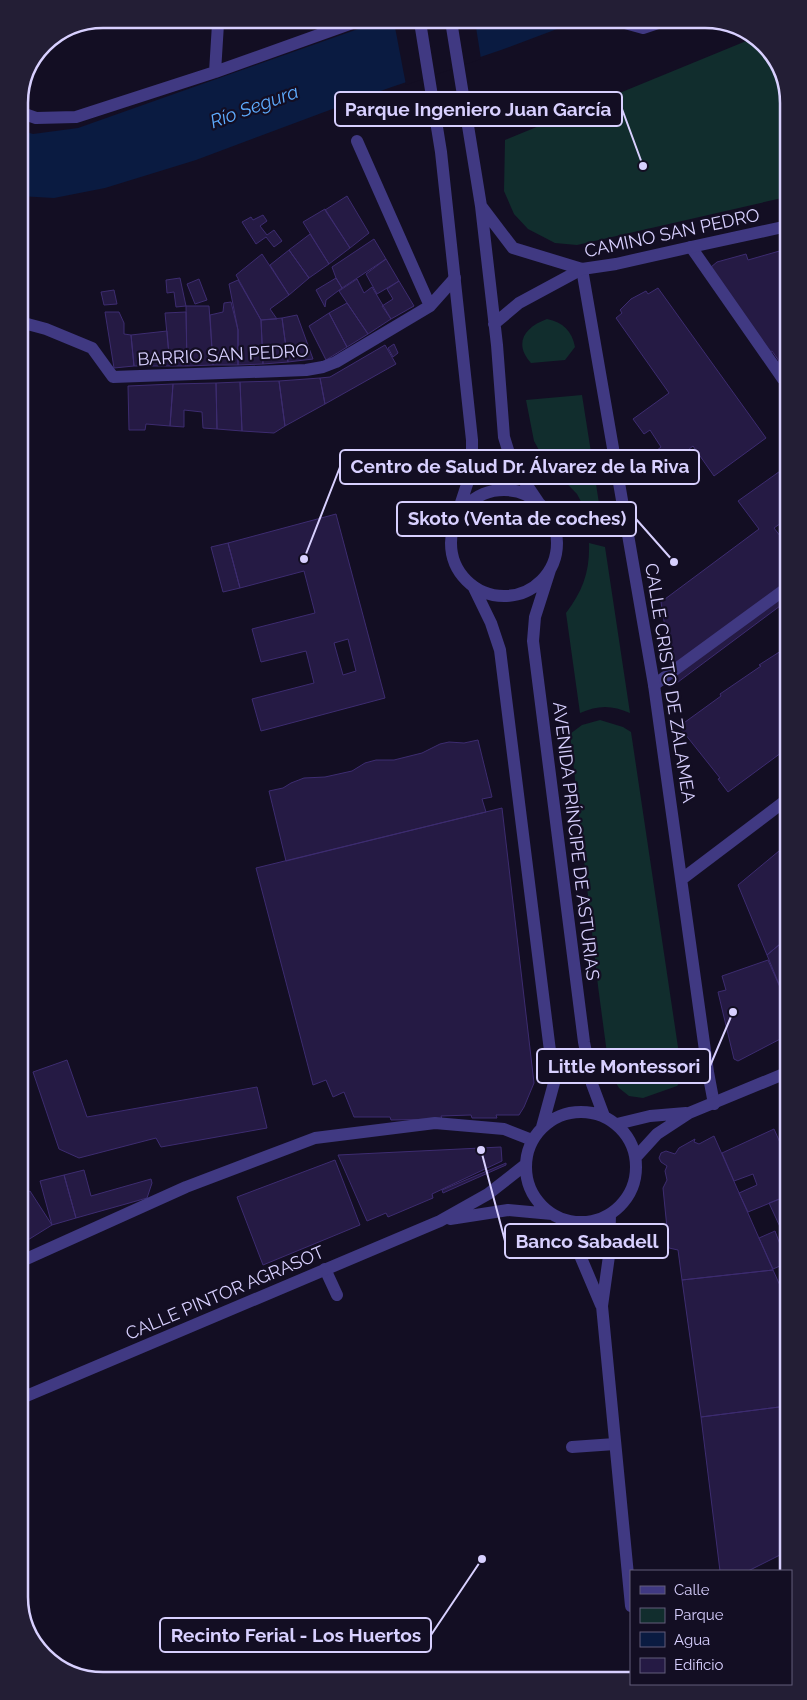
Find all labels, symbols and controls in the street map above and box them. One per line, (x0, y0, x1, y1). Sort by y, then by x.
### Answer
water label: Río Segura (207, 80, 301, 132)
callout: Parque Ingeniero Juan García (335, 92, 622, 126)
text: Parque Ingeniero Juan García (345, 98, 611, 120)
street label: CAMINO SAN PEDRO (583, 204, 761, 261)
street label: BARRIO SAN PEDRO (137, 340, 309, 369)
callout: Centro de Salud Dr. Álvarez de la Riva (340, 450, 699, 484)
text: Centro de Salud Dr. Álvarez de la Riva (351, 455, 690, 477)
callout: Skoto (Venta de coches) (397, 502, 636, 536)
text: Skoto (Venta de coches) (408, 507, 626, 529)
street label: CALLE CRISTO DE ZALAMEA (641, 562, 700, 804)
street label: AVENIDA PRÍNCIPE DE ASTURIAS (549, 700, 605, 982)
callout: Little Montessori (537, 1049, 710, 1083)
text: Little Montessori (548, 1055, 700, 1077)
callout: Banco Sabadell (505, 1224, 668, 1258)
text: Banco Sabadell (515, 1230, 660, 1252)
street label: CALLE PINTOR AGRASOT (122, 1241, 327, 1344)
legend (630, 1570, 792, 1685)
text: Calle (674, 1581, 710, 1599)
text: Parque (674, 1606, 724, 1624)
callout: Recinto Ferial - Los Huertos (160, 1618, 431, 1652)
text: Recinto Ferial - Los Huertos (171, 1624, 421, 1646)
text: Agua (674, 1631, 710, 1649)
text: Edificio (674, 1656, 724, 1674)

